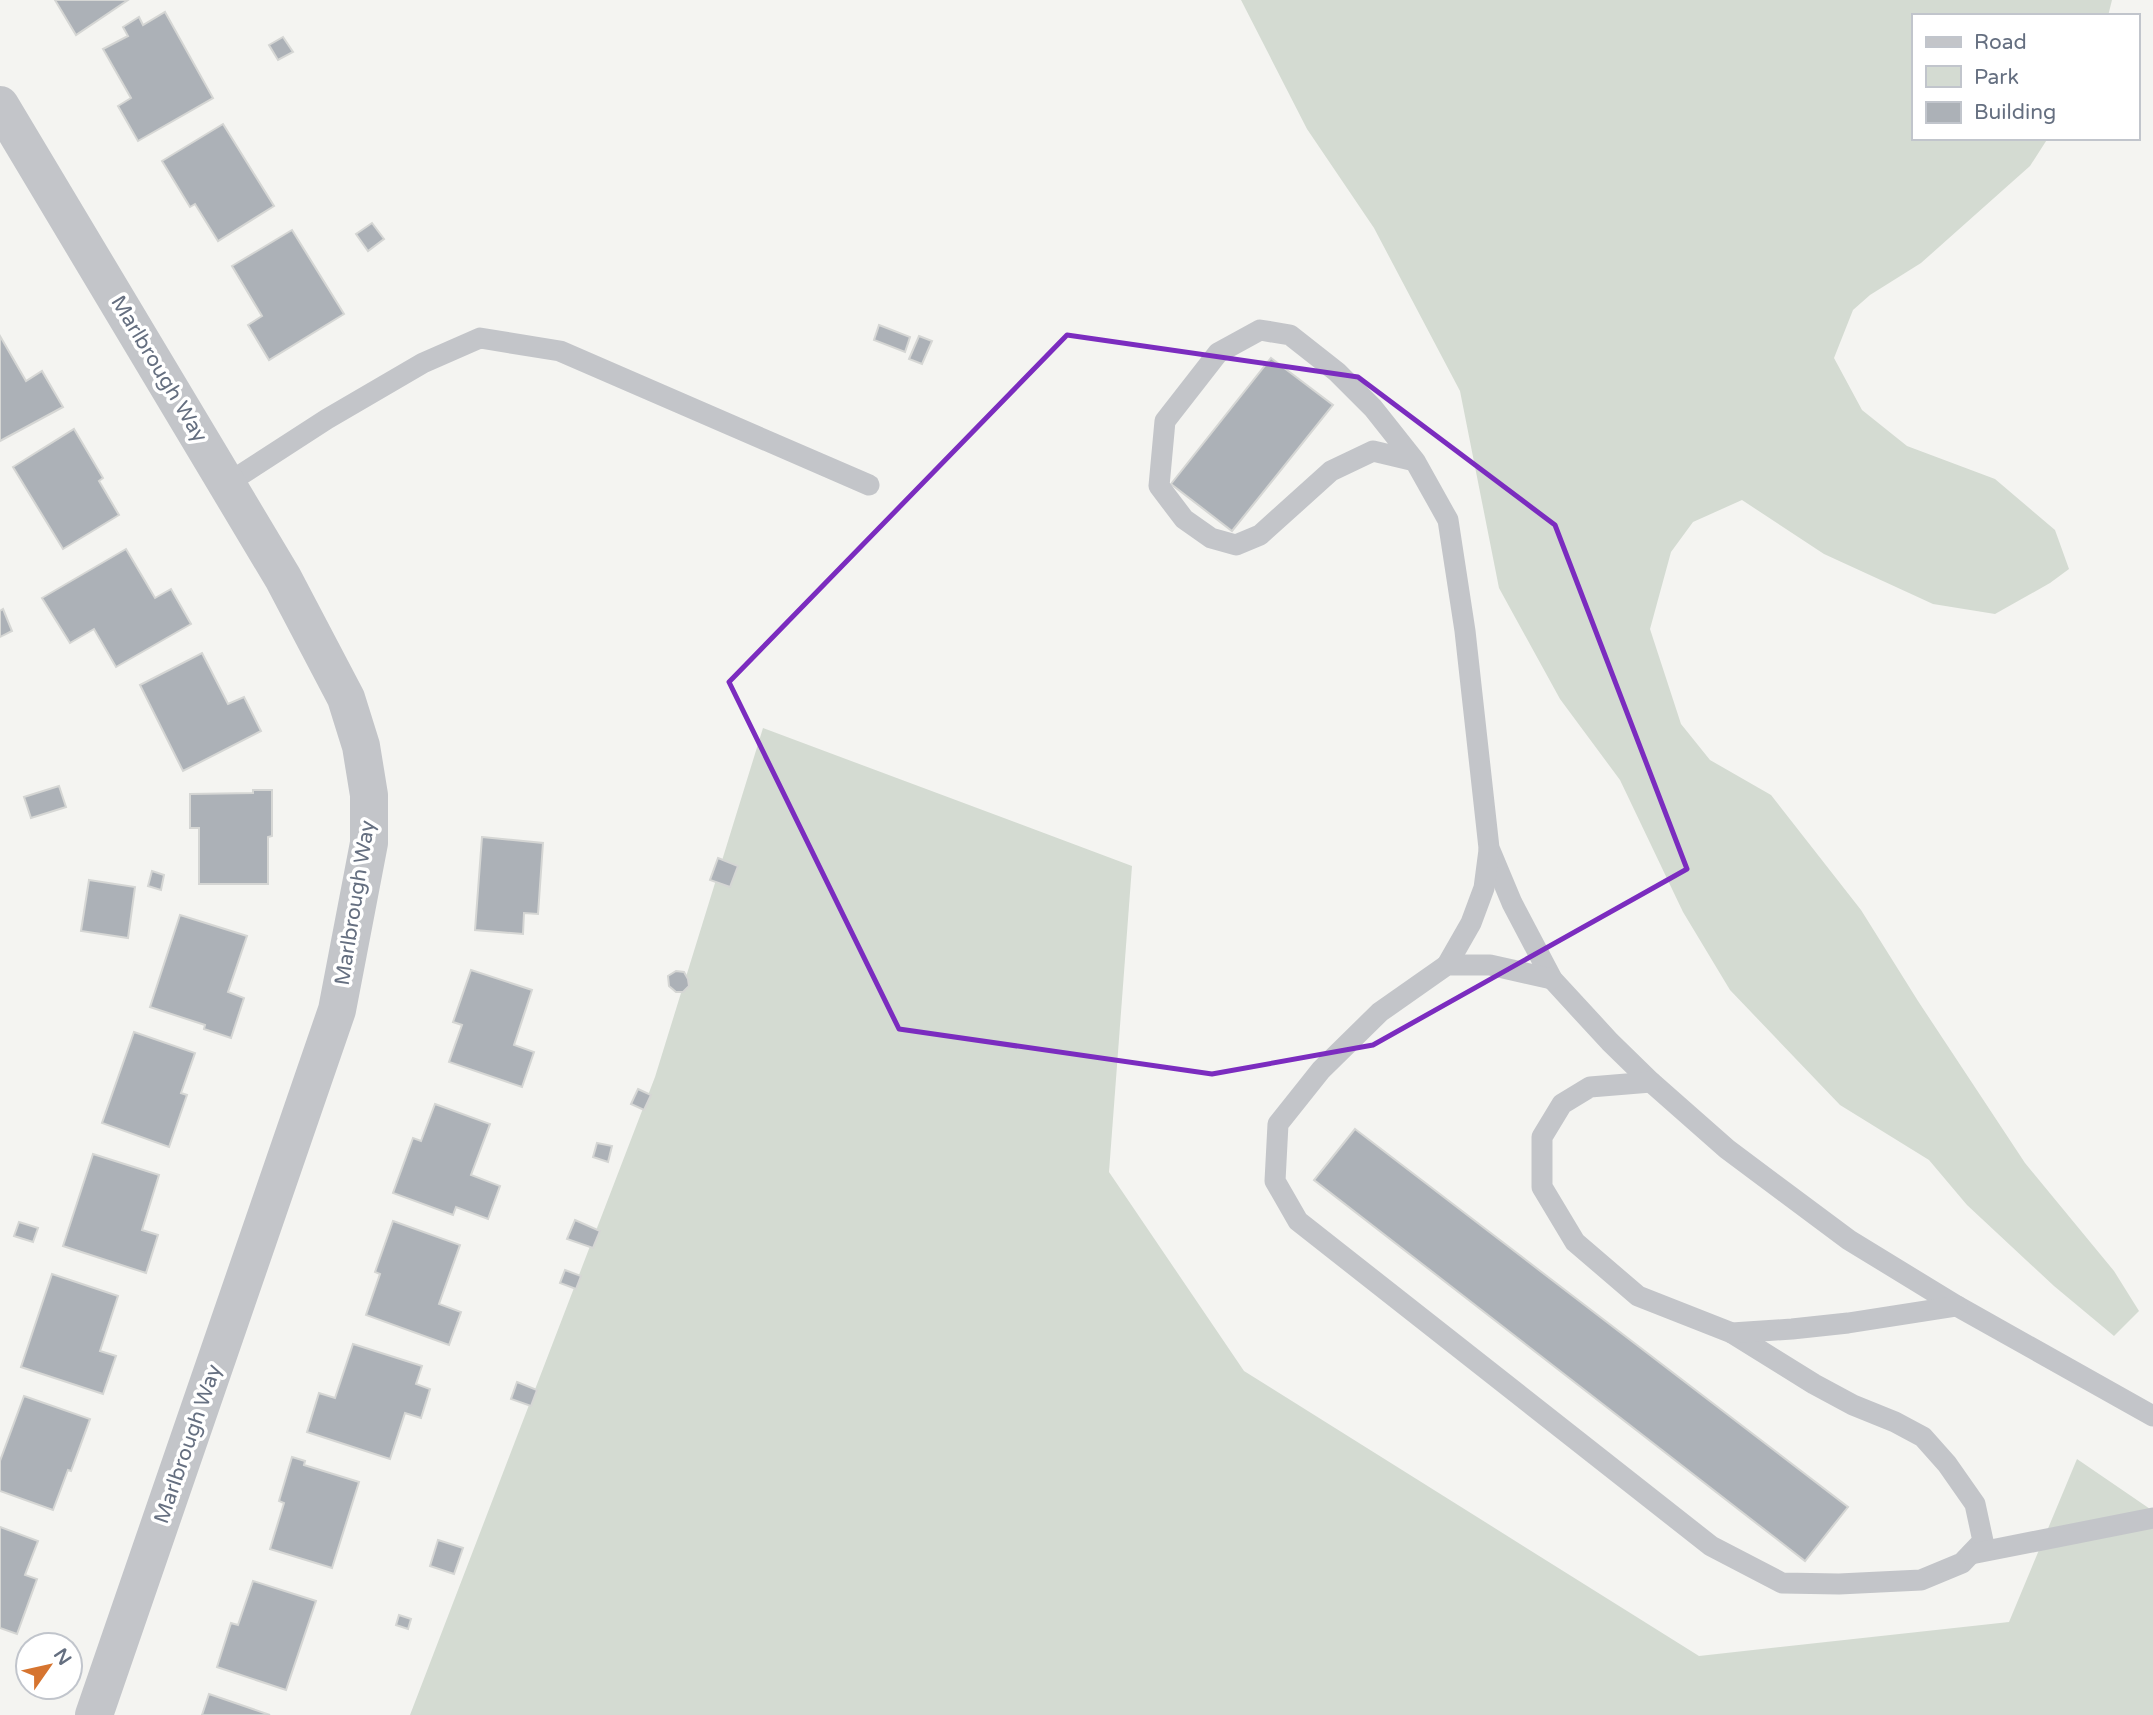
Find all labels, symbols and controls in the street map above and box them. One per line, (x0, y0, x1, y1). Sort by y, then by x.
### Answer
legend (1912, 14, 2139, 140)
text: Road (1974, 30, 2027, 55)
text: Park (1974, 65, 2019, 90)
text: Building (1974, 100, 2056, 125)
street label: Marlbrough Way (105, 291, 213, 447)
street label: Marlbrough Way (330, 819, 380, 987)
street label: Marlbrough Way (149, 1361, 227, 1527)
north arrow (14, 1631, 84, 1701)
text: N (49, 1645, 76, 1670)

